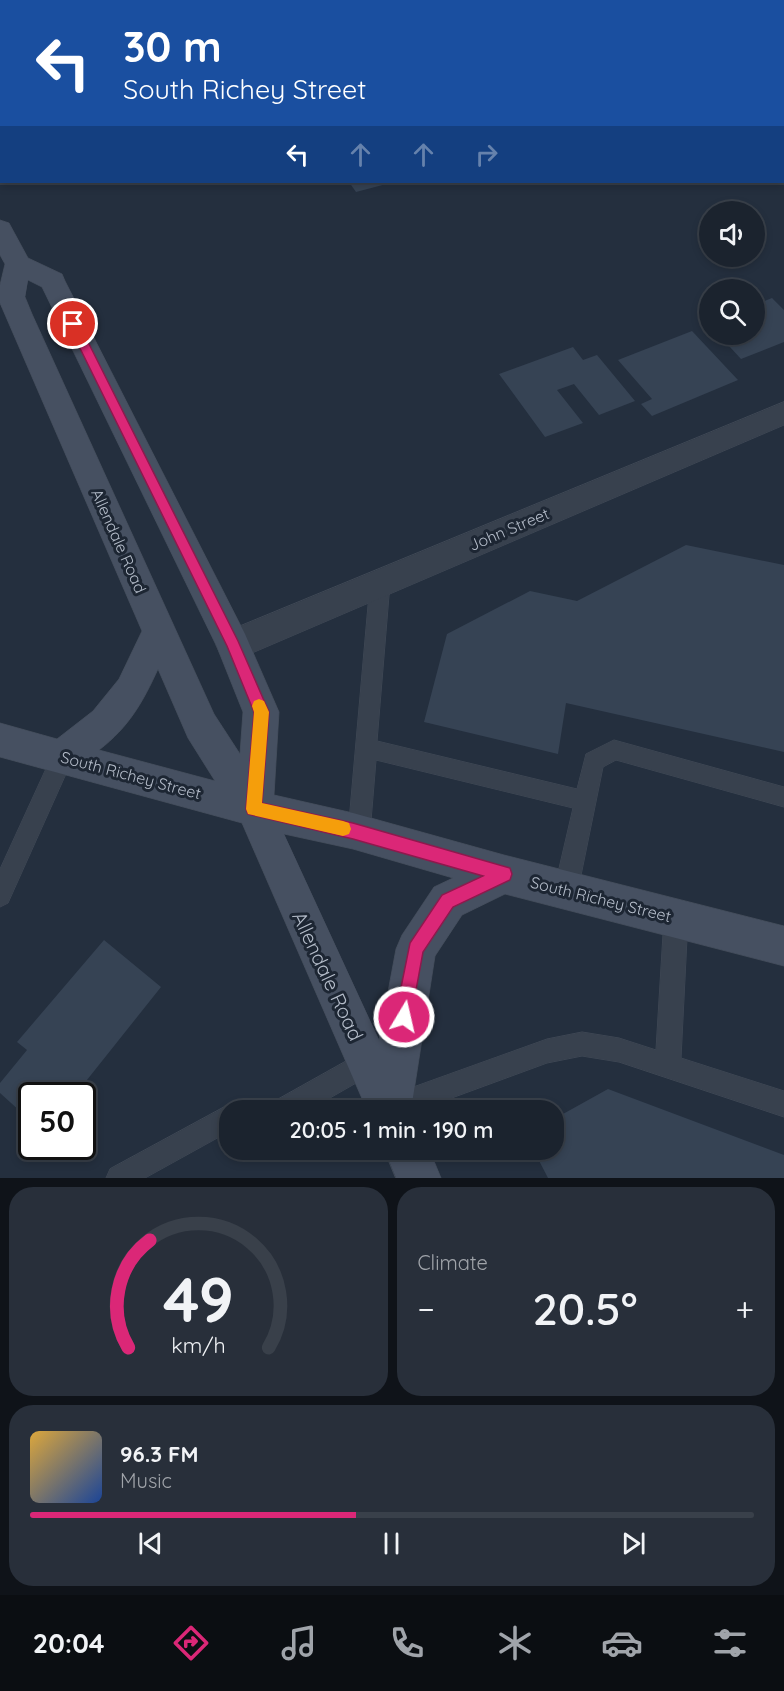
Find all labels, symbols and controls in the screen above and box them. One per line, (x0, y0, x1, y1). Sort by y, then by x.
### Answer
text: 30 m (123, 20, 222, 73)
icon: left (24, 24, 102, 102)
text: South Richey Street (123, 72, 367, 106)
icon: left (281, 138, 314, 171)
icon: ahead (344, 138, 377, 171)
icon: ahead (407, 138, 440, 171)
icon: right (470, 138, 503, 171)
map controls (699, 201, 765, 345)
button: sound (699, 201, 765, 267)
button: search (699, 279, 765, 345)
pin (47, 298, 98, 349)
icon: arrive (56, 307, 89, 340)
street label: Allendale Road (87, 486, 151, 596)
street label: John Street (466, 503, 552, 555)
street label: South Richey Street (59, 747, 203, 803)
street label: South Richey Street (529, 872, 673, 926)
street label: Allendale Road (287, 907, 369, 1045)
position arrow (372, 985, 436, 1049)
speed limit sign: 50 (18, 1082, 96, 1160)
text: 20:05 · 1 min · 190 m (289, 1116, 494, 1144)
text: Climate (418, 1250, 488, 1275)
text: 49 (163, 1260, 234, 1338)
text: 20.5° (532, 1280, 638, 1336)
text: − (418, 1288, 435, 1329)
text: + (735, 1288, 754, 1329)
text: km/h (171, 1333, 225, 1359)
text: 96.3 FM (120, 1440, 199, 1468)
text: Music (120, 1468, 172, 1493)
icon: previous (134, 1527, 167, 1560)
icon: pause (375, 1527, 408, 1560)
icon: next (617, 1527, 650, 1560)
icon: directions (170, 1622, 212, 1664)
icon: music (278, 1622, 320, 1664)
icon: phone (386, 1622, 428, 1664)
icon: climate (494, 1622, 536, 1664)
icon: car (601, 1622, 643, 1664)
icon: filters (709, 1622, 751, 1664)
text: 20:04 (33, 1626, 105, 1660)

